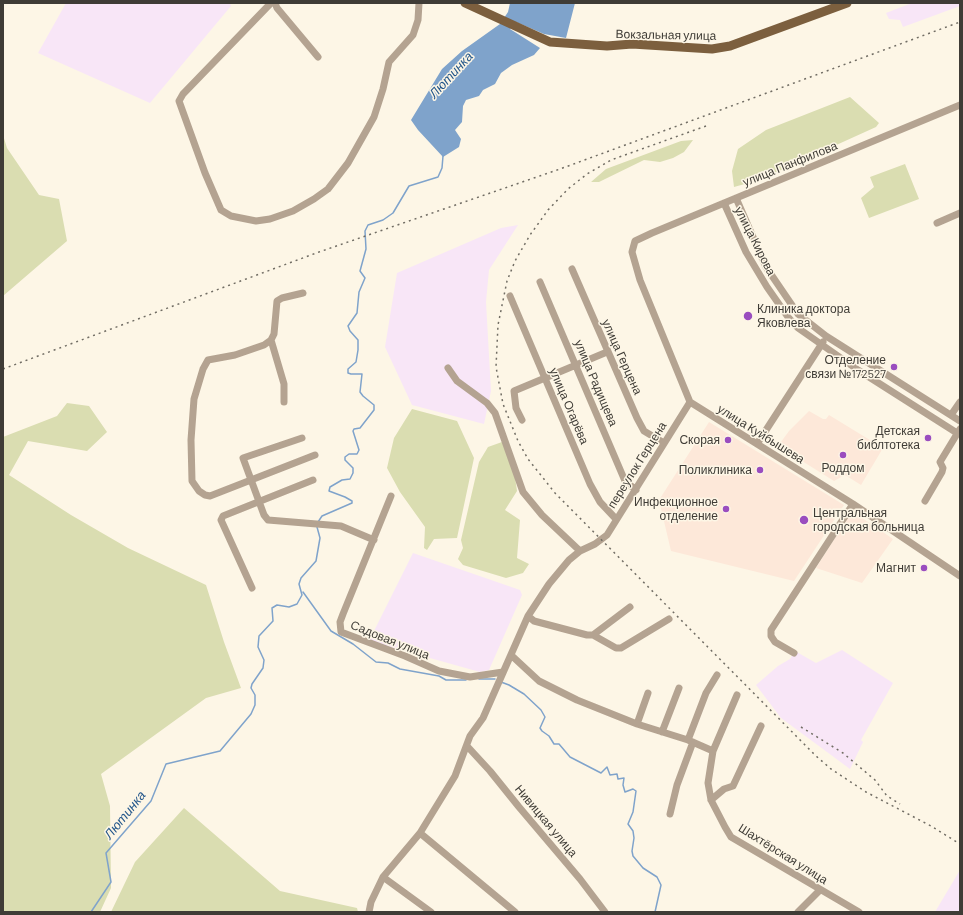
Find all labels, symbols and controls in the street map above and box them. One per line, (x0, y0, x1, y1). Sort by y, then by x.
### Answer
street label: Вокзальная улица (616, 27, 716, 43)
water label: Лютинка (426, 49, 476, 101)
street label: улица Панфилова (741, 138, 839, 190)
street label: улица Кирова (731, 204, 779, 278)
place label: Клиника доктора Яковлева (757, 302, 850, 330)
marker: Клиника доктора Яковлева (742, 310, 754, 322)
street label: улица Герцена (599, 317, 645, 397)
street label: улица Радищева (571, 338, 621, 428)
place label: Отделение связи №172527 (805, 353, 886, 381)
marker: Отделение связи №172527 (889, 362, 899, 372)
street label: улица Огарёва (546, 366, 592, 446)
street label: улица Куйбышева (715, 401, 807, 467)
street label: переулок Герцена (605, 419, 669, 511)
place label: Детская библтотека (857, 424, 920, 452)
place label: Скорая (679, 433, 720, 447)
marker: Детская библтотека (923, 433, 933, 443)
marker: Скорая (723, 435, 733, 445)
marker: Роддом (838, 450, 848, 460)
place label: Роддом (822, 461, 864, 475)
place label: Поликлиника (679, 463, 752, 477)
marker: Поликлиника (755, 465, 765, 475)
place label: Инфекционное отделение (634, 495, 718, 523)
marker: Инфекционное отделение (721, 504, 731, 514)
place label: Центральная городская больница (813, 506, 924, 534)
marker: Центральная городская больница (798, 514, 810, 526)
place label: Магнит (876, 561, 916, 575)
marker: Магнит (919, 563, 929, 573)
street label: Садовая улица (348, 618, 432, 662)
street label: Нивицкая улица (512, 782, 580, 860)
water label: Лютинка (101, 788, 149, 842)
street label: Шахтёрская улица (736, 821, 830, 887)

